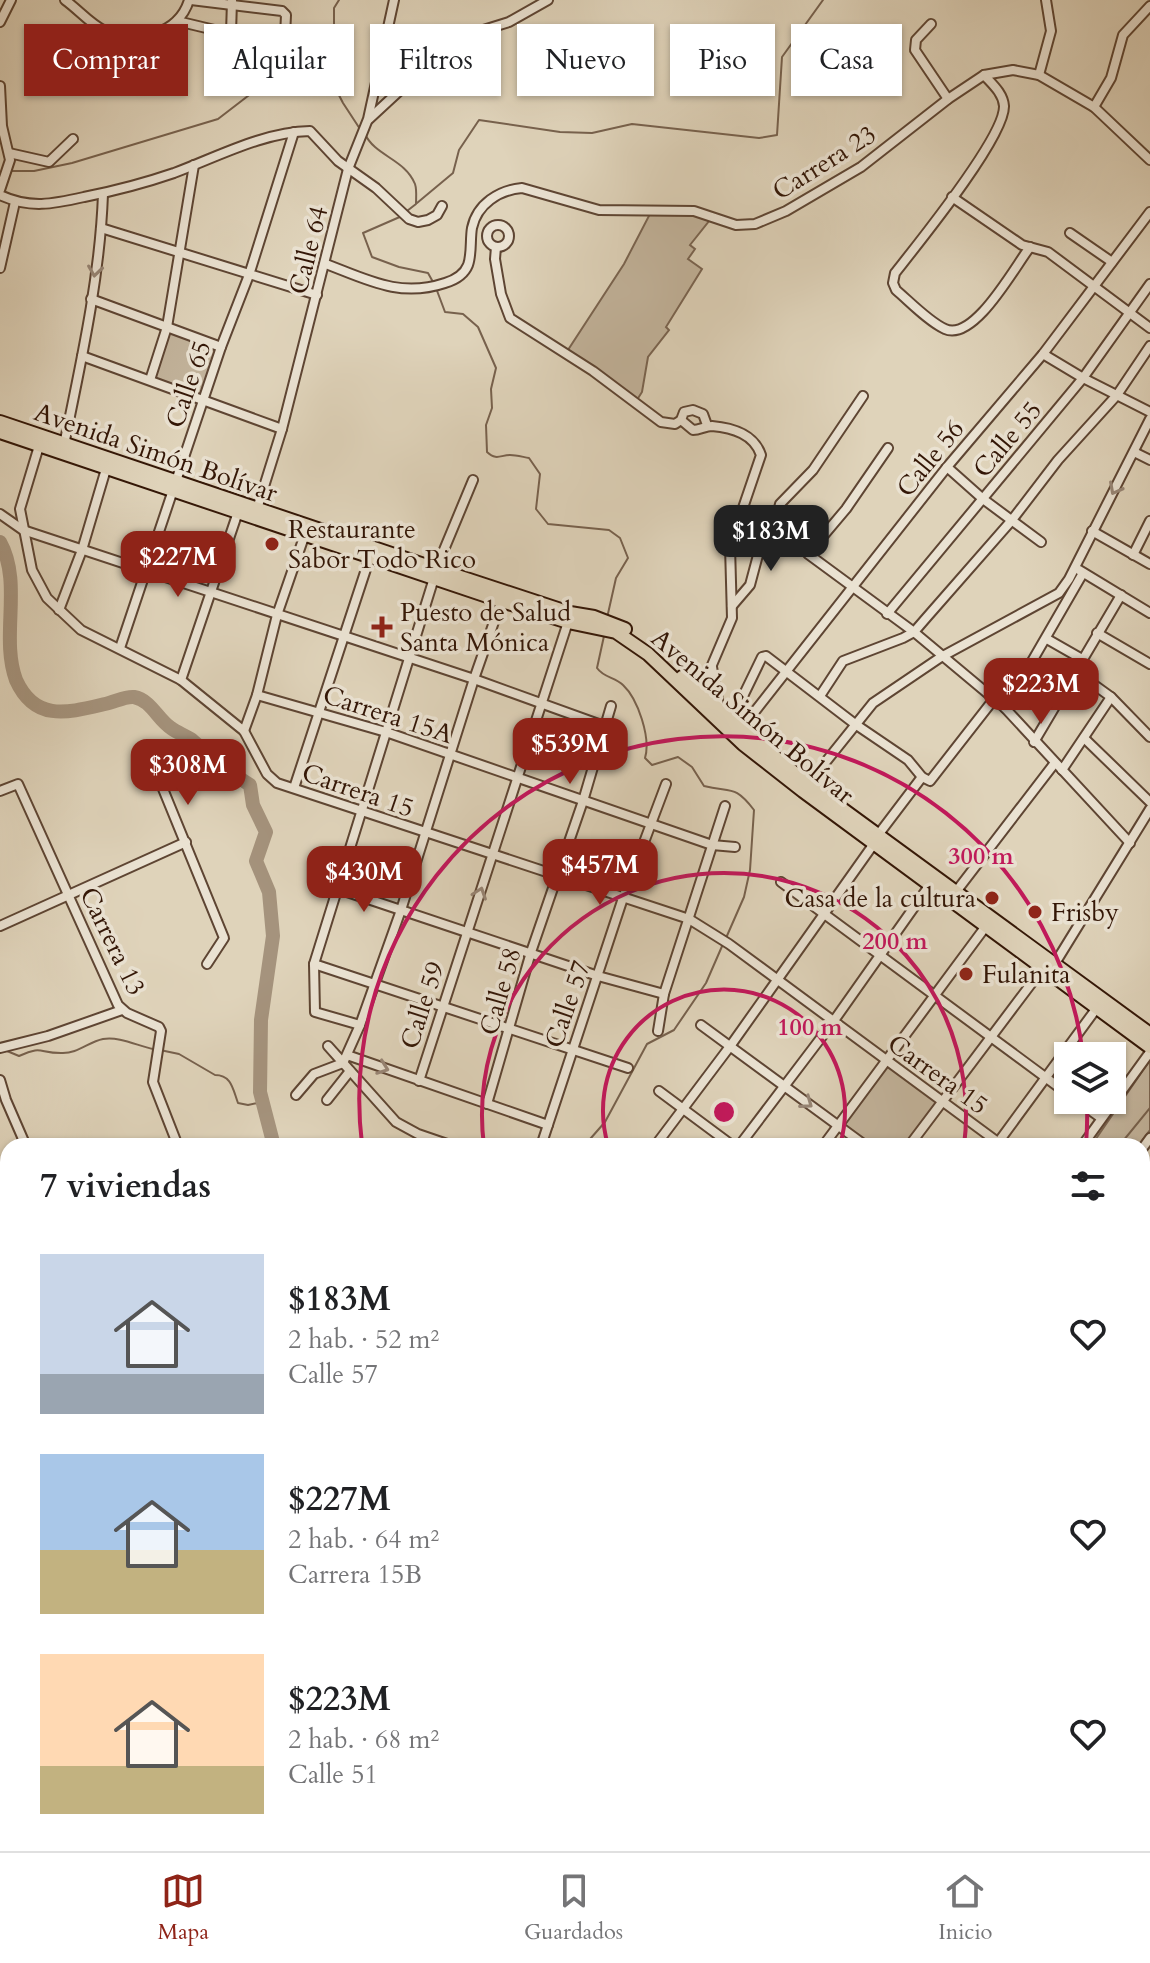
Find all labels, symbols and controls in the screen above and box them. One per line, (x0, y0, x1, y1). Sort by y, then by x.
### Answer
chip: Comprar (24, 24, 188, 96)
chip: Alquilar (204, 24, 354, 96)
chip: Filtros (370, 24, 501, 96)
chip: Nuevo (517, 24, 654, 96)
chip: Piso (670, 24, 775, 96)
chip: Casa (791, 24, 902, 96)
street label: Carrera 23 (766, 117, 883, 208)
street label: Calle 64 (281, 202, 336, 298)
one-way arrow (87, 265, 104, 278)
street label: Calle 65 (157, 336, 220, 432)
street label: Avenida Simón Bolívar (29, 394, 283, 511)
street label: Calle 55 (965, 394, 1050, 485)
street label: Calle 56 (889, 412, 972, 504)
one-way arrow (1109, 480, 1124, 495)
pin: $183M (715, 505, 827, 573)
place label: Restaurante Sabor Todo Rico (288, 512, 476, 577)
text: $183M (732, 513, 810, 548)
pin: $227M (122, 531, 234, 599)
marker: Restaurante Sabor Todo Rico (263, 535, 281, 553)
text: $227M (139, 539, 217, 574)
place label: Puesto de Salud Santa Mónica (400, 595, 571, 660)
marker: Puesto de Salud Santa Mónica (371, 616, 393, 638)
street label: Avenida Simón Bolívar (644, 621, 862, 812)
pin: $223M (985, 658, 1097, 726)
text: $223M (1002, 666, 1080, 701)
street label: Carrera 15A (318, 677, 458, 752)
pin: $539M (514, 718, 626, 786)
text: $539M (531, 726, 609, 761)
pin: $308M (132, 739, 244, 807)
text: $308M (149, 747, 227, 782)
street label: Carrera 15 (297, 755, 418, 826)
pin: $457M (544, 839, 656, 907)
text: 300 m (948, 840, 1015, 873)
pin: $430M (308, 846, 420, 914)
text: $457M (561, 847, 639, 882)
text: $430M (325, 854, 403, 889)
street label: Carrera 13 (71, 881, 154, 1001)
place label: Casa de la cultura (785, 881, 976, 916)
one-way arrow (470, 886, 486, 900)
marker: Casa de la cultura (983, 889, 1001, 907)
place label: Frisby (1051, 895, 1119, 930)
marker: Frisby (1026, 903, 1044, 921)
text: 200 m (862, 925, 929, 958)
street label: Calle 58 (471, 943, 530, 1039)
street label: Calle 57 (536, 956, 599, 1052)
street label: Calle 59 (392, 957, 453, 1053)
place label: Fulanita (982, 957, 1070, 992)
marker: Fulanita (957, 965, 975, 983)
text: 100 m (777, 1011, 844, 1044)
street label: Carrera 15 (880, 1026, 995, 1123)
map controls (1054, 1042, 1126, 1114)
button: layers (1054, 1042, 1126, 1114)
one-way arrow (375, 1058, 389, 1075)
one-way arrow (798, 1093, 812, 1108)
centre of rings (710, 1098, 738, 1126)
text: 7 viviendas (40, 1163, 211, 1209)
icon: filters (1066, 1164, 1110, 1208)
text: $183M (288, 1276, 391, 1322)
icon: home (104, 1286, 200, 1382)
icon: heart (1066, 1312, 1110, 1356)
text: 2 hab. · 52 m² (288, 1322, 439, 1357)
text: Calle 57 (288, 1357, 378, 1392)
text: $227M (288, 1476, 391, 1522)
icon: home (104, 1486, 200, 1582)
icon: heart (1066, 1512, 1110, 1556)
text: 2 hab. · 64 m² (288, 1522, 439, 1557)
text: Carrera 15B (288, 1557, 422, 1592)
text: $223M (288, 1676, 391, 1722)
icon: home (104, 1686, 200, 1782)
icon: heart (1066, 1712, 1110, 1756)
text: 2 hab. · 68 m² (288, 1722, 439, 1757)
text: Calle 51 (288, 1757, 378, 1792)
tab: Mapa (158, 1869, 209, 1947)
tab: Guardados (524, 1869, 623, 1947)
tab: Inicio (938, 1869, 992, 1947)

